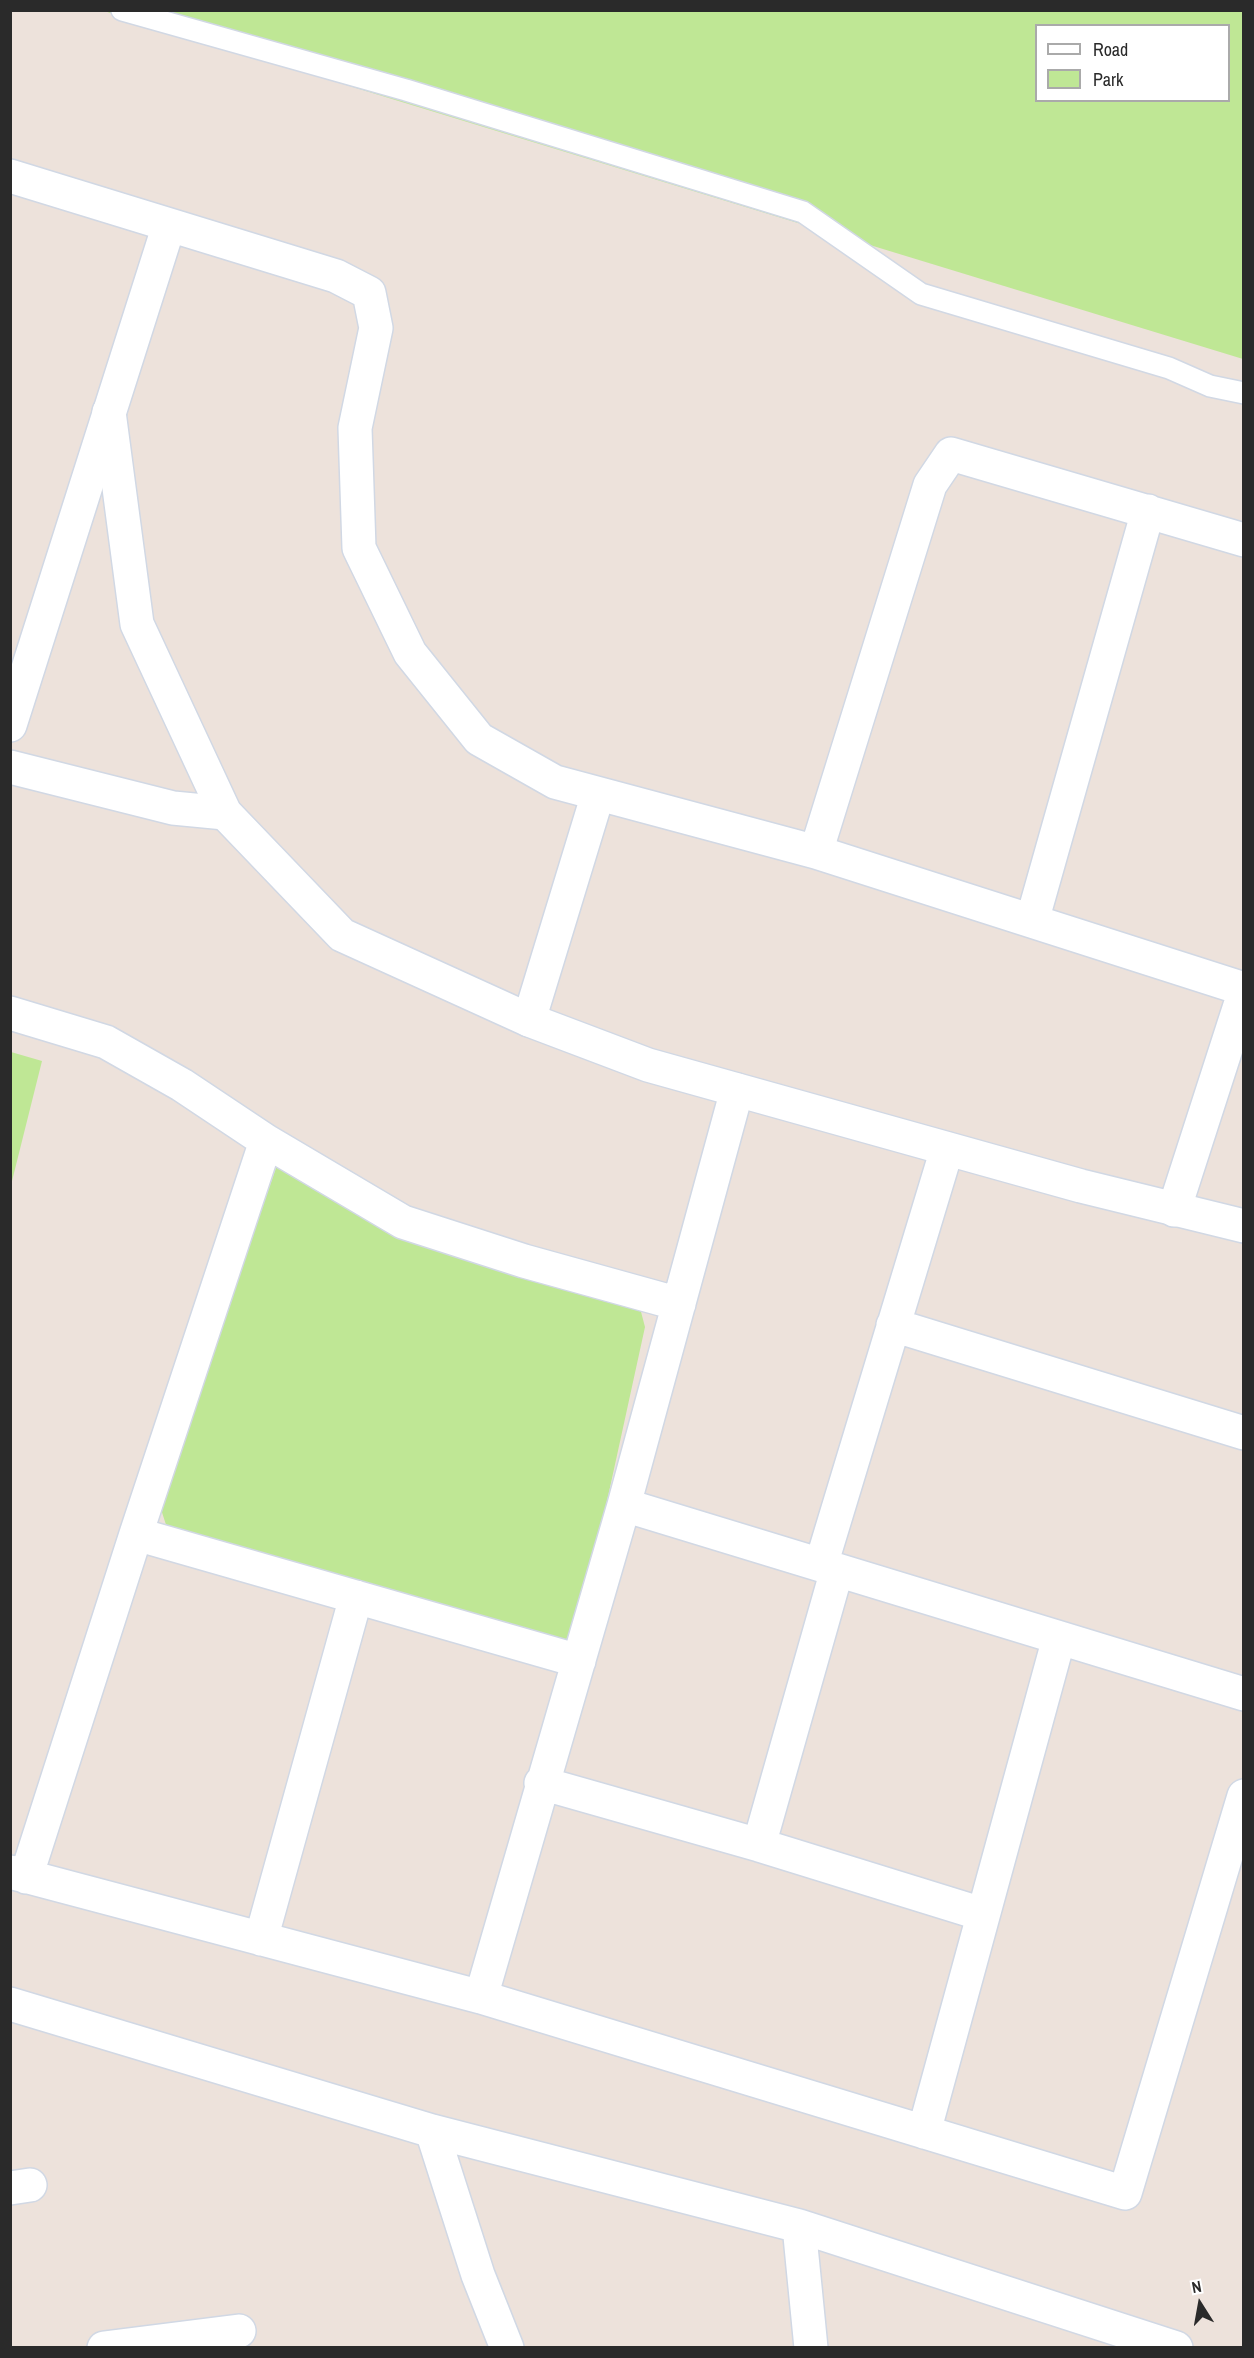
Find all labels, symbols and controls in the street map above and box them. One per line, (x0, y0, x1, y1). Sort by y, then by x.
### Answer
legend (1035, 24, 1230, 102)
text: Road (1093, 37, 1128, 62)
text: Park (1093, 67, 1123, 92)
north arrow (1170, 2274, 1230, 2334)
text: N (1190, 2275, 1203, 2298)

